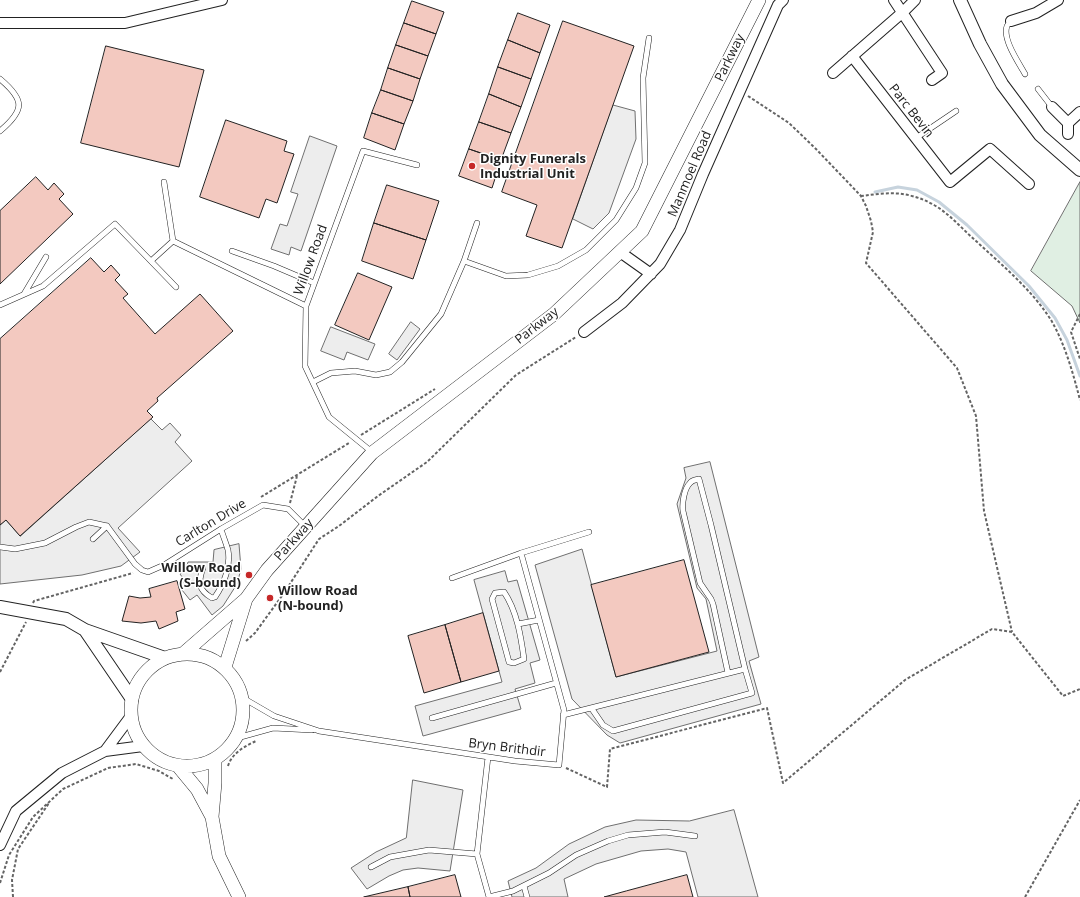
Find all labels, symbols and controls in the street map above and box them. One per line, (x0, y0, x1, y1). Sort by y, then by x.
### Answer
street label: Parkway (712, 32, 748, 84)
street label: Parc Bevin (885, 81, 937, 141)
street label: Manmoel Road (665, 129, 715, 219)
place label: Dignity Funerals Industrial Unit (480, 151, 586, 182)
marker: Dignity Funerals Industrial Unit (467, 161, 477, 171)
street label: Willow Road (291, 222, 331, 298)
street label: Parkway (512, 304, 562, 348)
street label: Carlton Drive (173, 496, 249, 550)
street label: Parkway (271, 516, 317, 564)
place label: Willow Road (S-bound) (161, 560, 241, 591)
marker: Willow Road (S-bound) (244, 570, 254, 580)
place label: Willow Road (N-bound) (278, 583, 358, 614)
marker: Willow Road (N-bound) (265, 593, 275, 603)
street label: Bryn Brithdir (467, 736, 547, 760)

